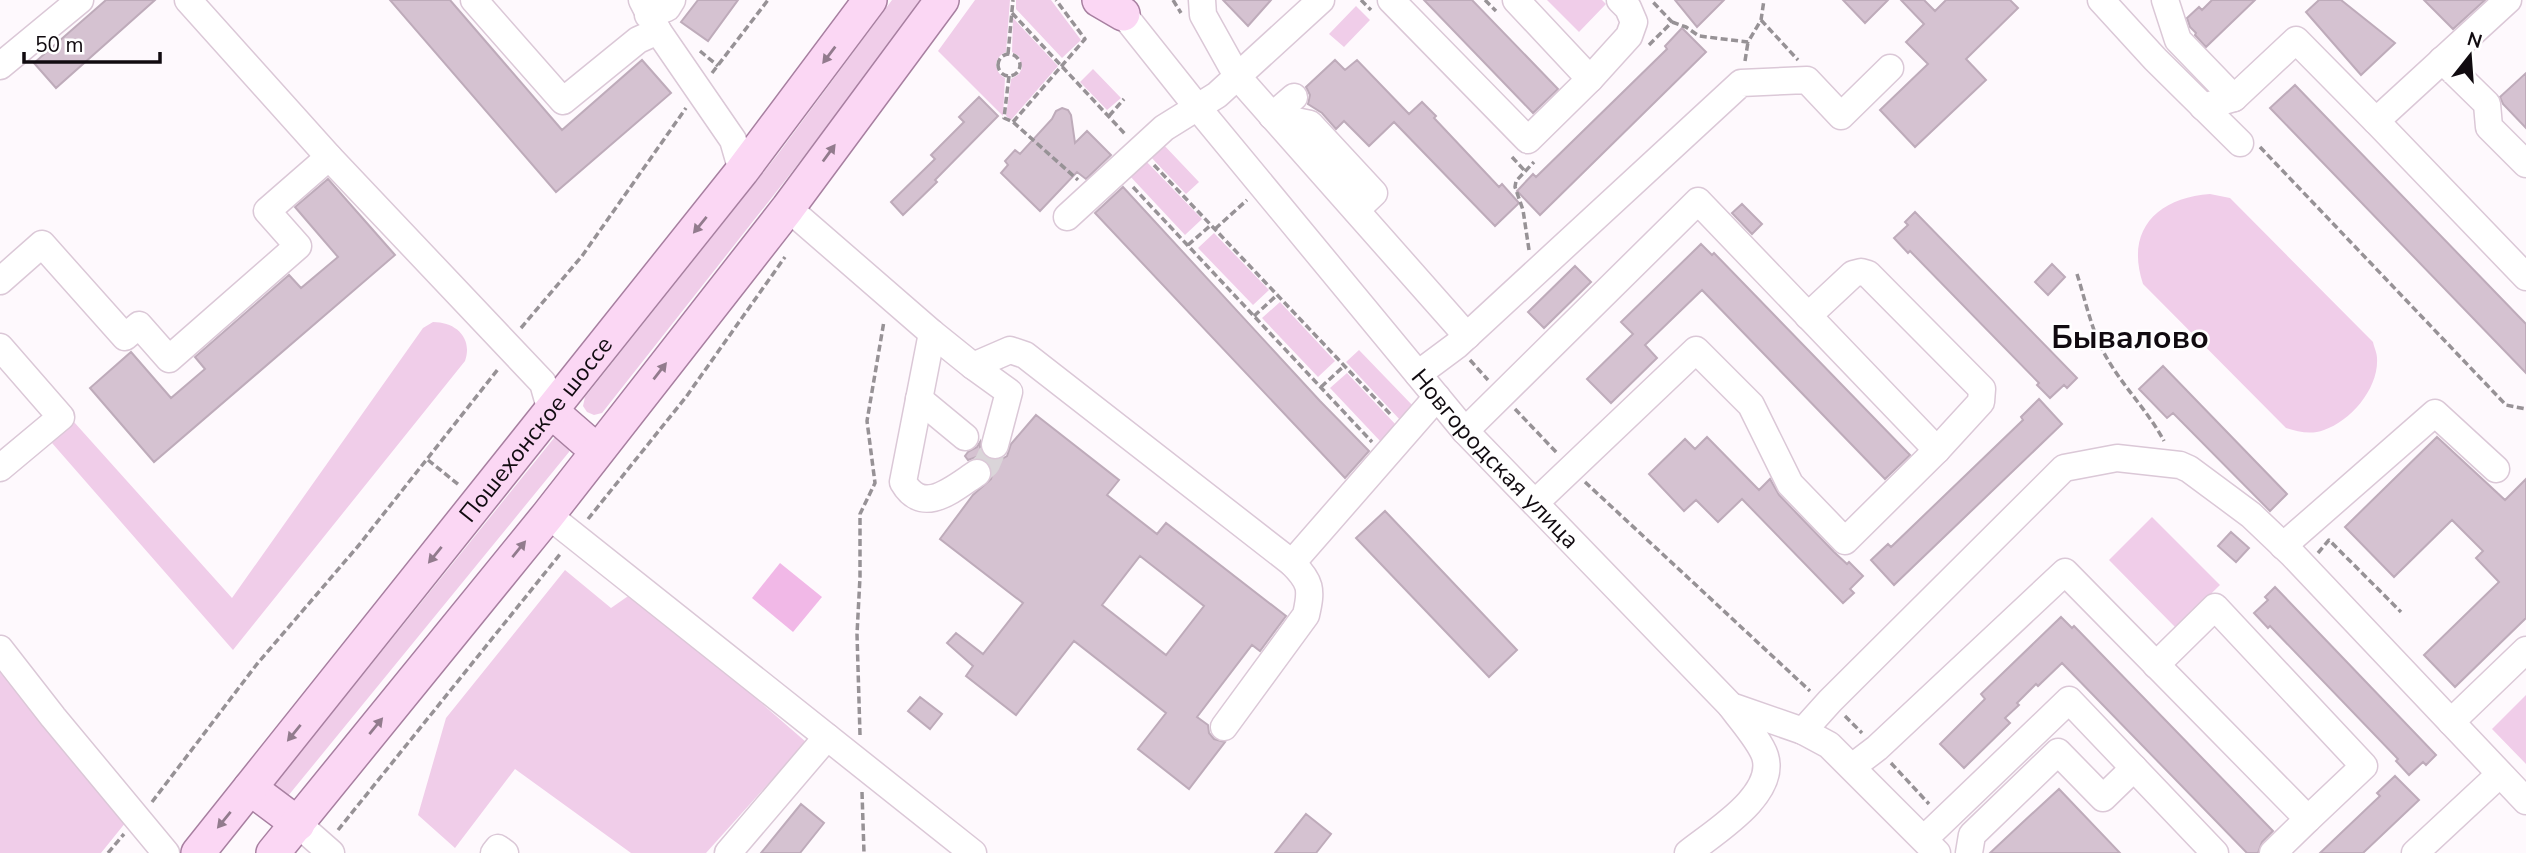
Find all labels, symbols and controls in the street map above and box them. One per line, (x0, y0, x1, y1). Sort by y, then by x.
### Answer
scale bar (24, 21, 161, 65)
north arrow (2435, 21, 2505, 91)
text: N (2464, 26, 2485, 55)
text: 50 m (35, 31, 84, 59)
one-way arrow (822, 46, 836, 64)
one-way arrow (822, 144, 836, 162)
one-way arrow (692, 215, 707, 233)
district label: Бывалово (2051, 316, 2209, 359)
street label: Пошехонское шоссе (452, 330, 620, 529)
one-way arrow (652, 362, 667, 379)
street label: Новгородская улица (1404, 362, 1586, 556)
one-way arrow (512, 541, 527, 559)
one-way arrow (428, 546, 443, 564)
one-way arrow (369, 718, 384, 736)
one-way arrow (286, 724, 301, 742)
one-way arrow (217, 812, 232, 829)

